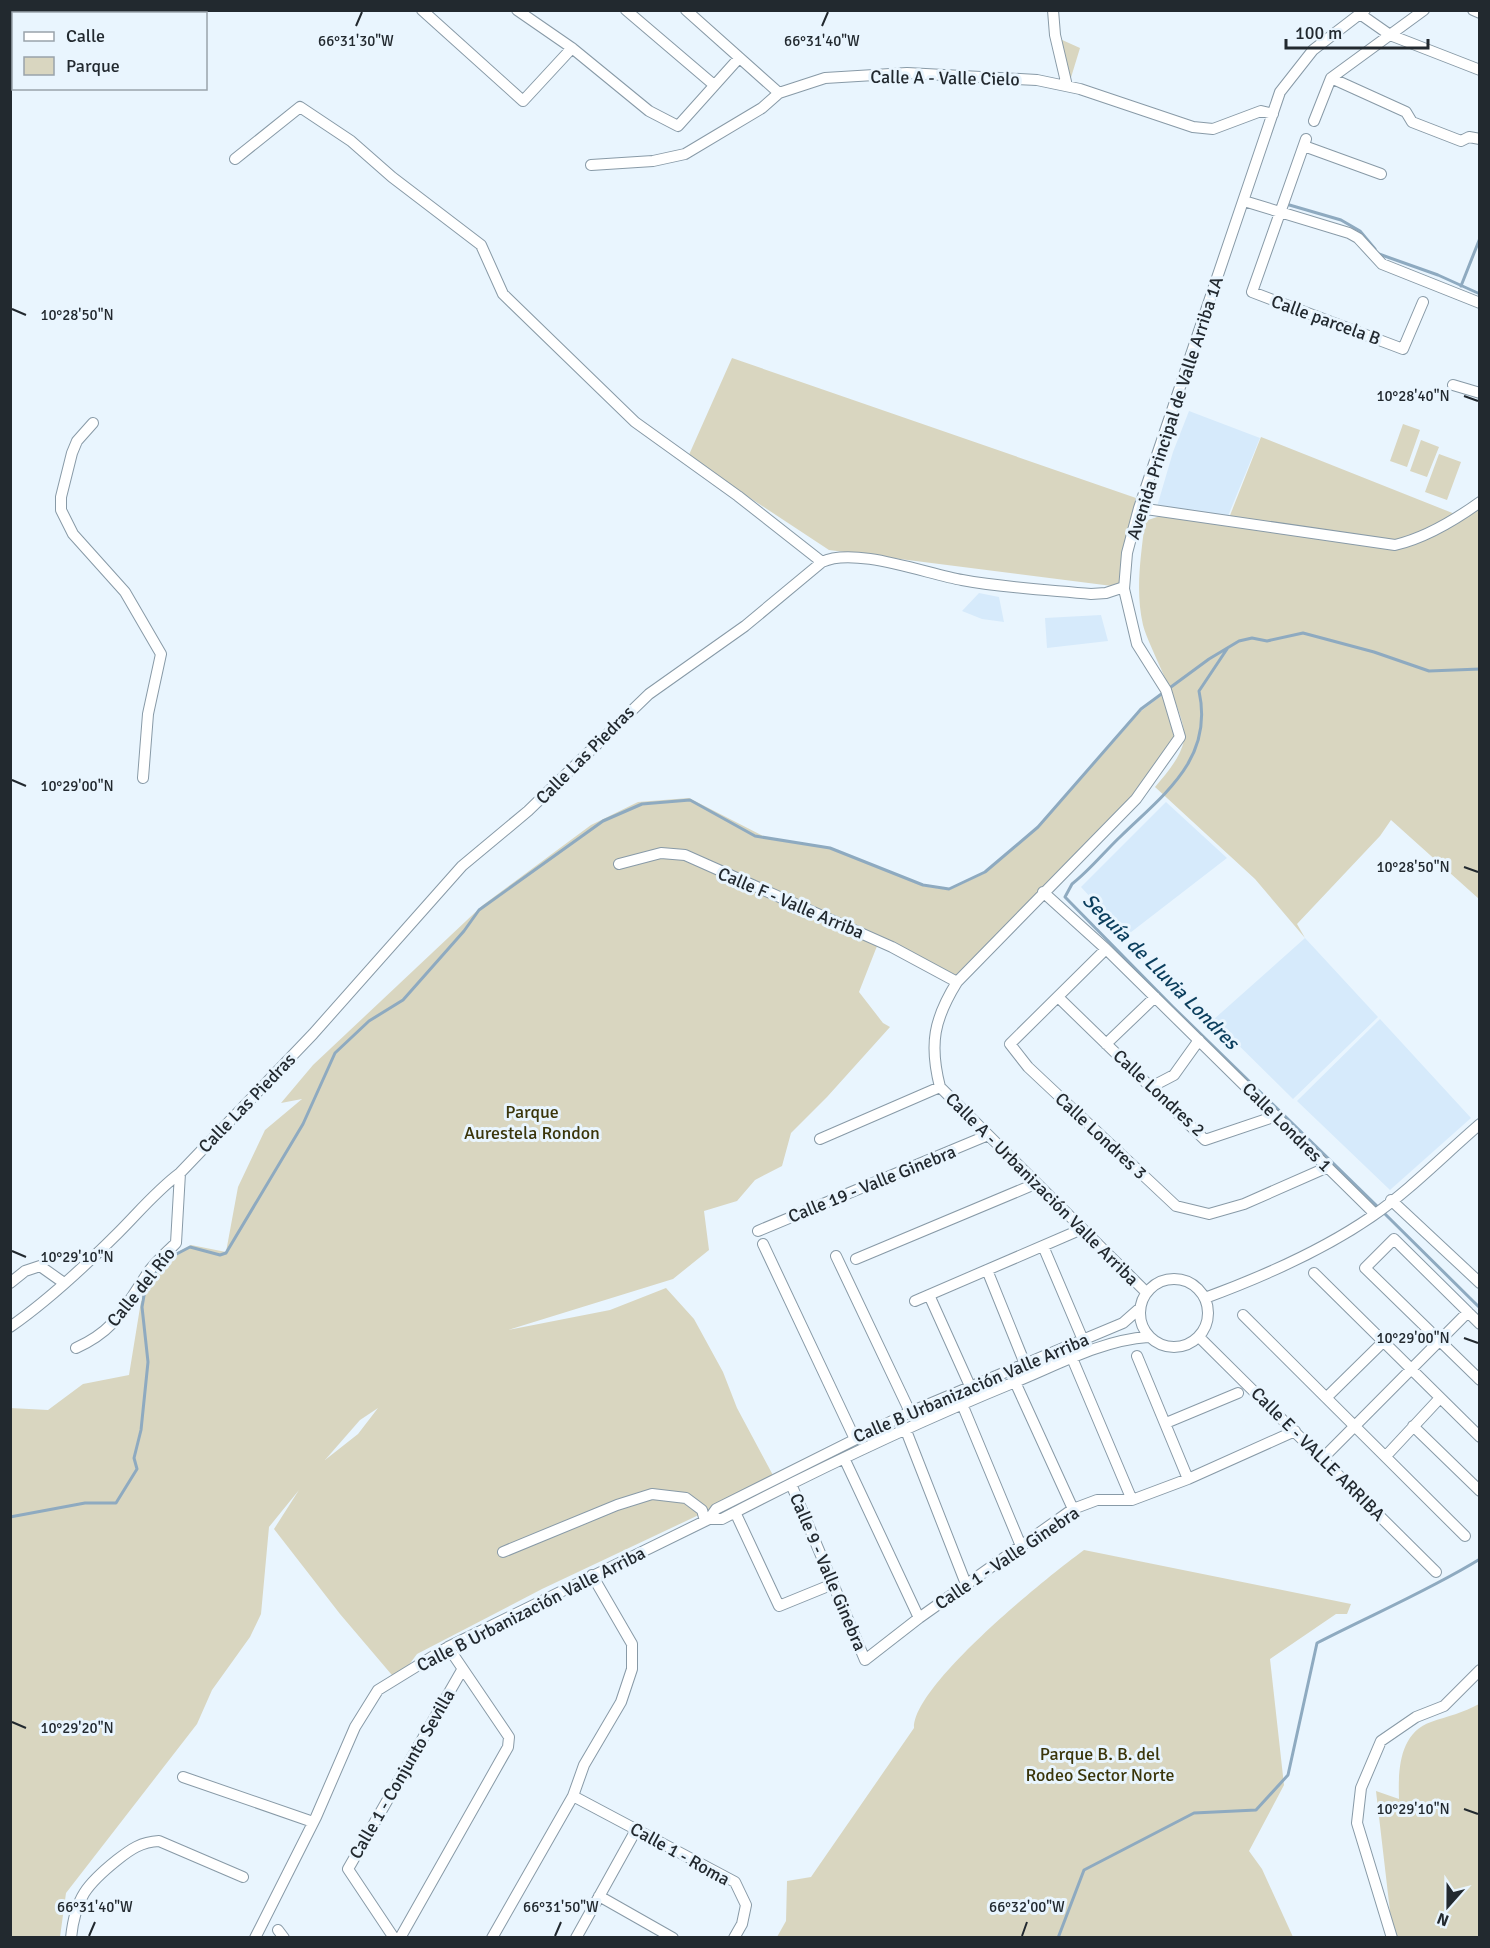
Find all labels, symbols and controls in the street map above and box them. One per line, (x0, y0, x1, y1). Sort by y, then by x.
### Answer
legend (12, 12, 207, 90)
scale bar (1286, 12, 1428, 50)
text: 100 m (1295, 22, 1342, 44)
text: Calle (66, 25, 105, 47)
text: 66°31'30"W (318, 32, 394, 50)
text: 66°31'40"W (784, 32, 860, 50)
text: Parque (66, 55, 120, 77)
street label: Calle A - Valle Cielo (870, 66, 1020, 90)
street label: Avenida Principal de Valle Arriba 1A (1122, 274, 1228, 542)
street label: Calle parcela B (1268, 290, 1384, 350)
text: 10°28'50"N (40, 306, 114, 324)
text: 10°28'40"N (1376, 387, 1450, 405)
street label: Calle Las Piedras (531, 701, 639, 809)
text: 10°29'00"N (40, 777, 114, 795)
text: 10°28'50"N (1376, 858, 1450, 876)
street label: Calle F - Valle Arriba (715, 862, 867, 944)
water label: Sequía de Lluvia Londres (1077, 888, 1246, 1056)
street label: Calle Londres 2 (1109, 1045, 1209, 1141)
street label: Calle Las Piedras (194, 1048, 300, 1158)
street label: Calle Londres 1 (1238, 1078, 1336, 1176)
street label: Calle A - Urbanización Valle Arriba (941, 1088, 1143, 1290)
street label: Calle Londres 3 (1051, 1088, 1151, 1184)
park label: Parque Aurestela Rondon (464, 1101, 600, 1144)
street label: Calle 19 - Valle Ginebra (785, 1140, 959, 1228)
street label: Calle del Río (102, 1243, 180, 1331)
text: 10°29'10"N (40, 1248, 114, 1266)
street label: Calle B Urbanización Valle Arriba (850, 1328, 1092, 1448)
text: 10°29'00"N (1376, 1329, 1450, 1347)
street label: Calle E - VALLE ARRIBA (1246, 1382, 1390, 1526)
street label: Calle 9 - Valle Ginebra (785, 1490, 871, 1654)
street label: Calle 1 - Valle Ginebra (931, 1502, 1083, 1614)
street label: Calle B Urbanización Valle Arriba (413, 1542, 649, 1676)
street label: Calle 1 - Conjunto Sevilla (344, 1685, 460, 1863)
text: 10°29'20"N (40, 1719, 114, 1737)
park label: Parque B. B. del Rodeo Sector Norte (1025, 1743, 1175, 1786)
text: 10°29'10"N (1376, 1800, 1450, 1818)
street label: Calle 1 - Roma (626, 1818, 734, 1890)
north arrow (1418, 1876, 1478, 1936)
text: 66°31'40"W (57, 1898, 133, 1916)
text: 66°31'50"W (523, 1898, 599, 1916)
text: 66°32'00"W (989, 1898, 1065, 1916)
text: N (1434, 1908, 1452, 1930)

